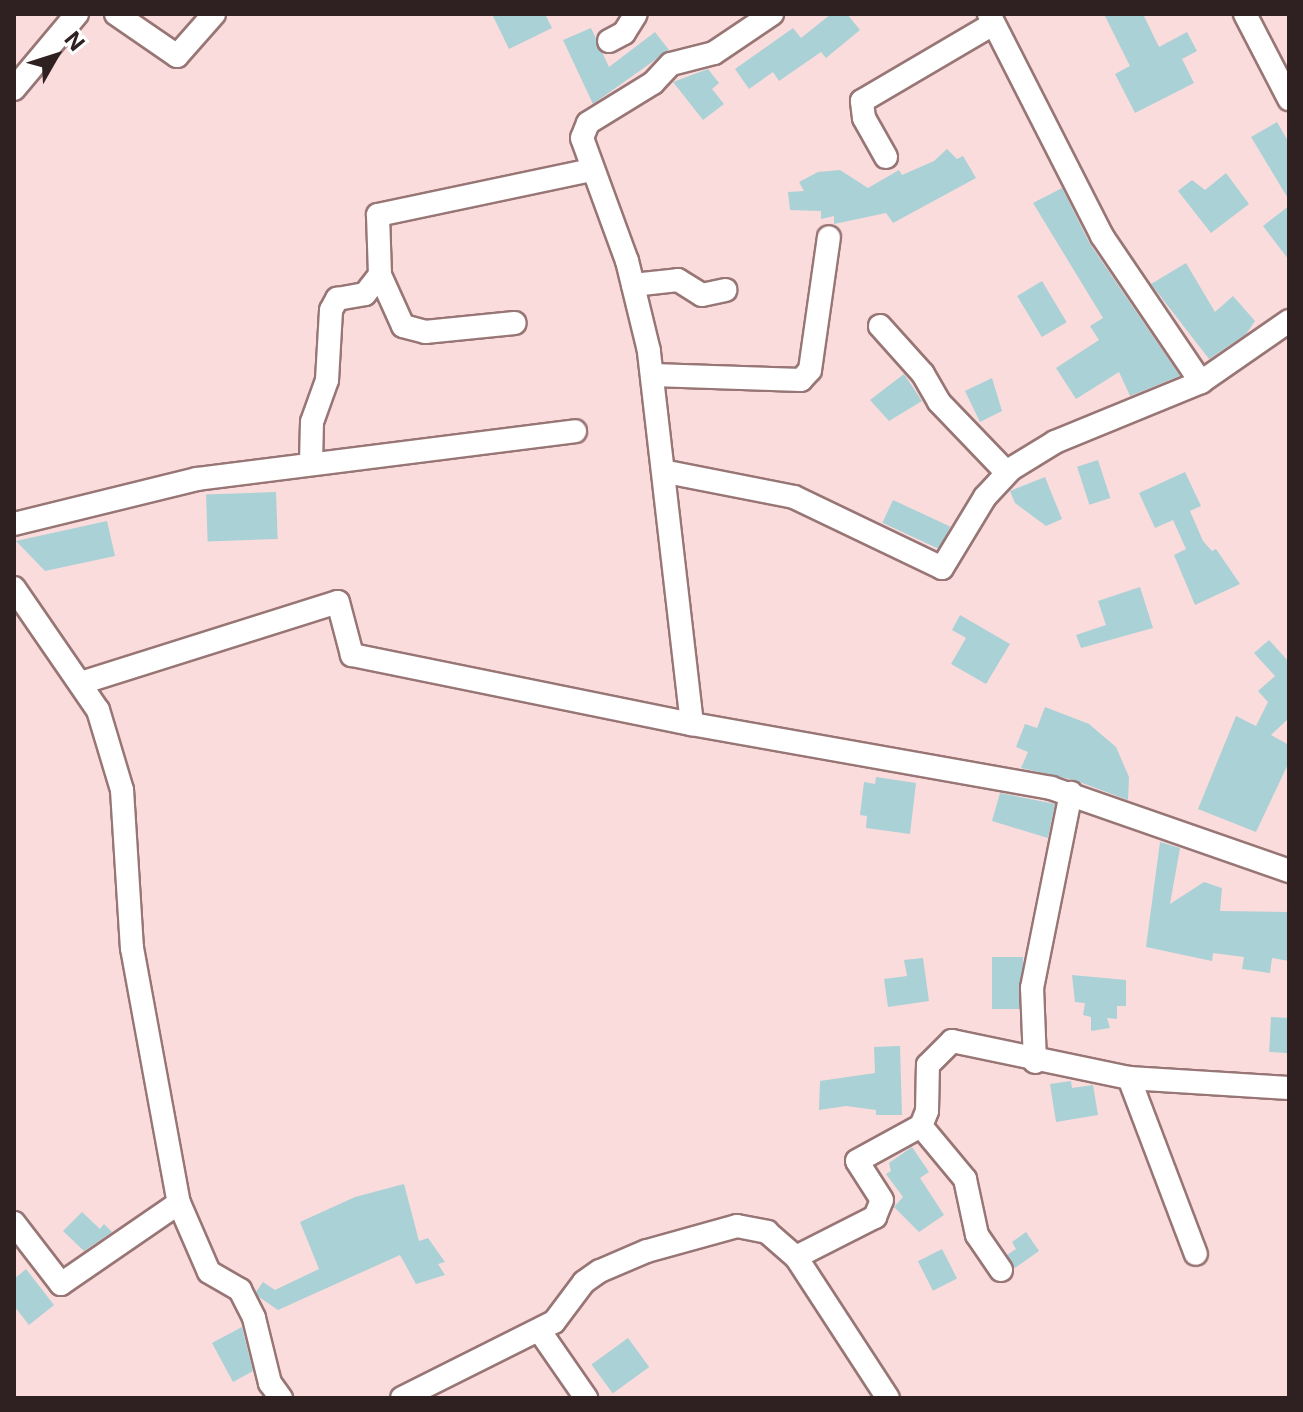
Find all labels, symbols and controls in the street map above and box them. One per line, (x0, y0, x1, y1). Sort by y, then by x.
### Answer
north arrow (16, 16, 96, 96)
text: N (59, 26, 90, 56)

